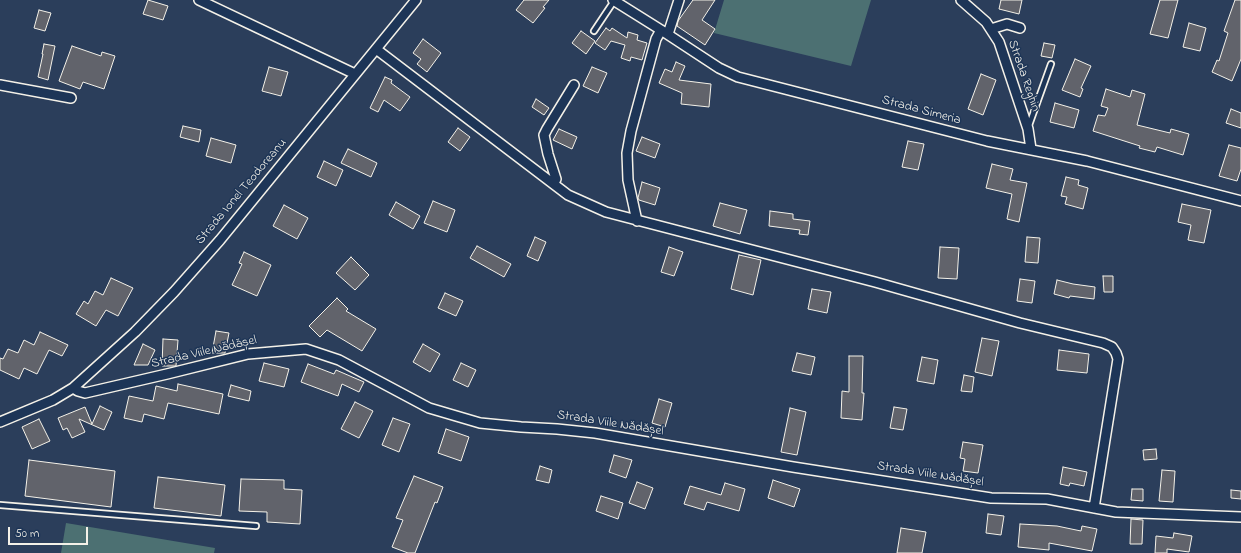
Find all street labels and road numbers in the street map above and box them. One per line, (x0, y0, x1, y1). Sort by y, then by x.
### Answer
street label: Strada Reghin (1003, 38, 1043, 114)
street label: Strada Simeria (880, 93, 962, 129)
street label: Strada Ionel Teodoreanu (193, 136, 291, 248)
street label: Strada Viile Nădășel (150, 333, 258, 373)
street label: Strada Viile Nădășel (555, 408, 665, 440)
street label: Strada Viile Nădășel (875, 459, 985, 491)

